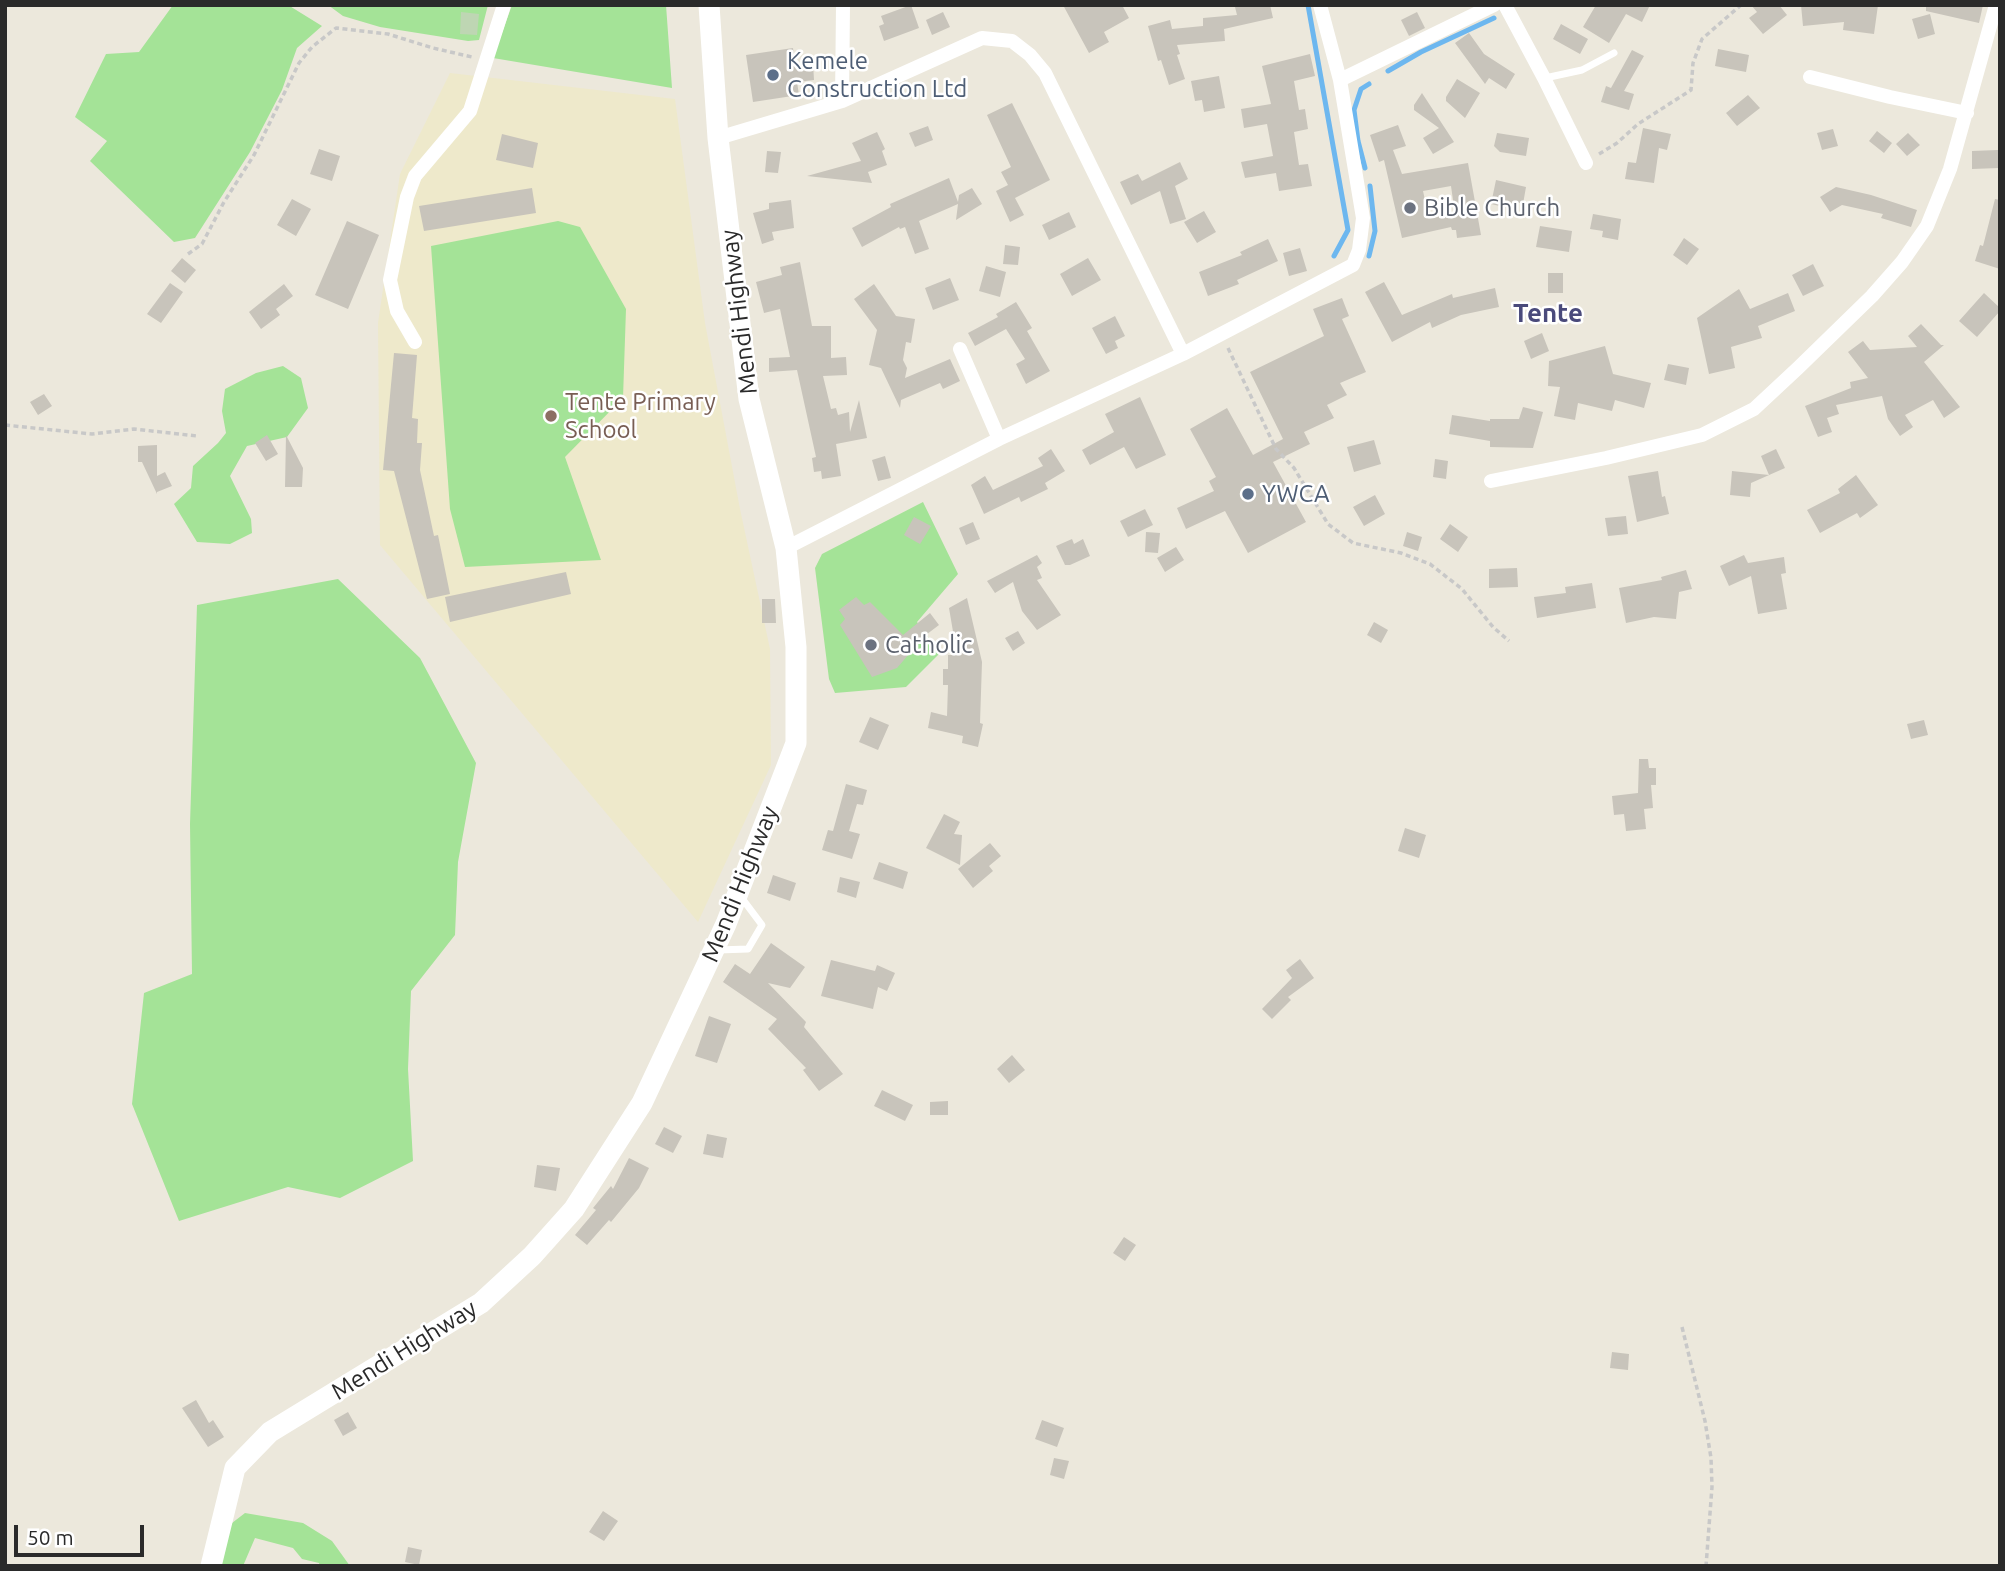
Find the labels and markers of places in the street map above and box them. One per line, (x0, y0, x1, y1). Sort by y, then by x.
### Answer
place label: Kemele Construction Ltd (787, 47, 967, 103)
marker: Kemele Construction Ltd (765, 67, 781, 83)
place label: Bible Church (1424, 194, 1560, 222)
marker: Bible Church (1402, 200, 1418, 216)
place label: Tente Primary School (565, 388, 716, 444)
marker: Tente Primary School (543, 408, 559, 424)
place label: YWCA (1262, 480, 1329, 508)
marker: YWCA (1240, 486, 1256, 502)
place label: Catholic (885, 631, 973, 659)
marker: Catholic (863, 637, 879, 653)

